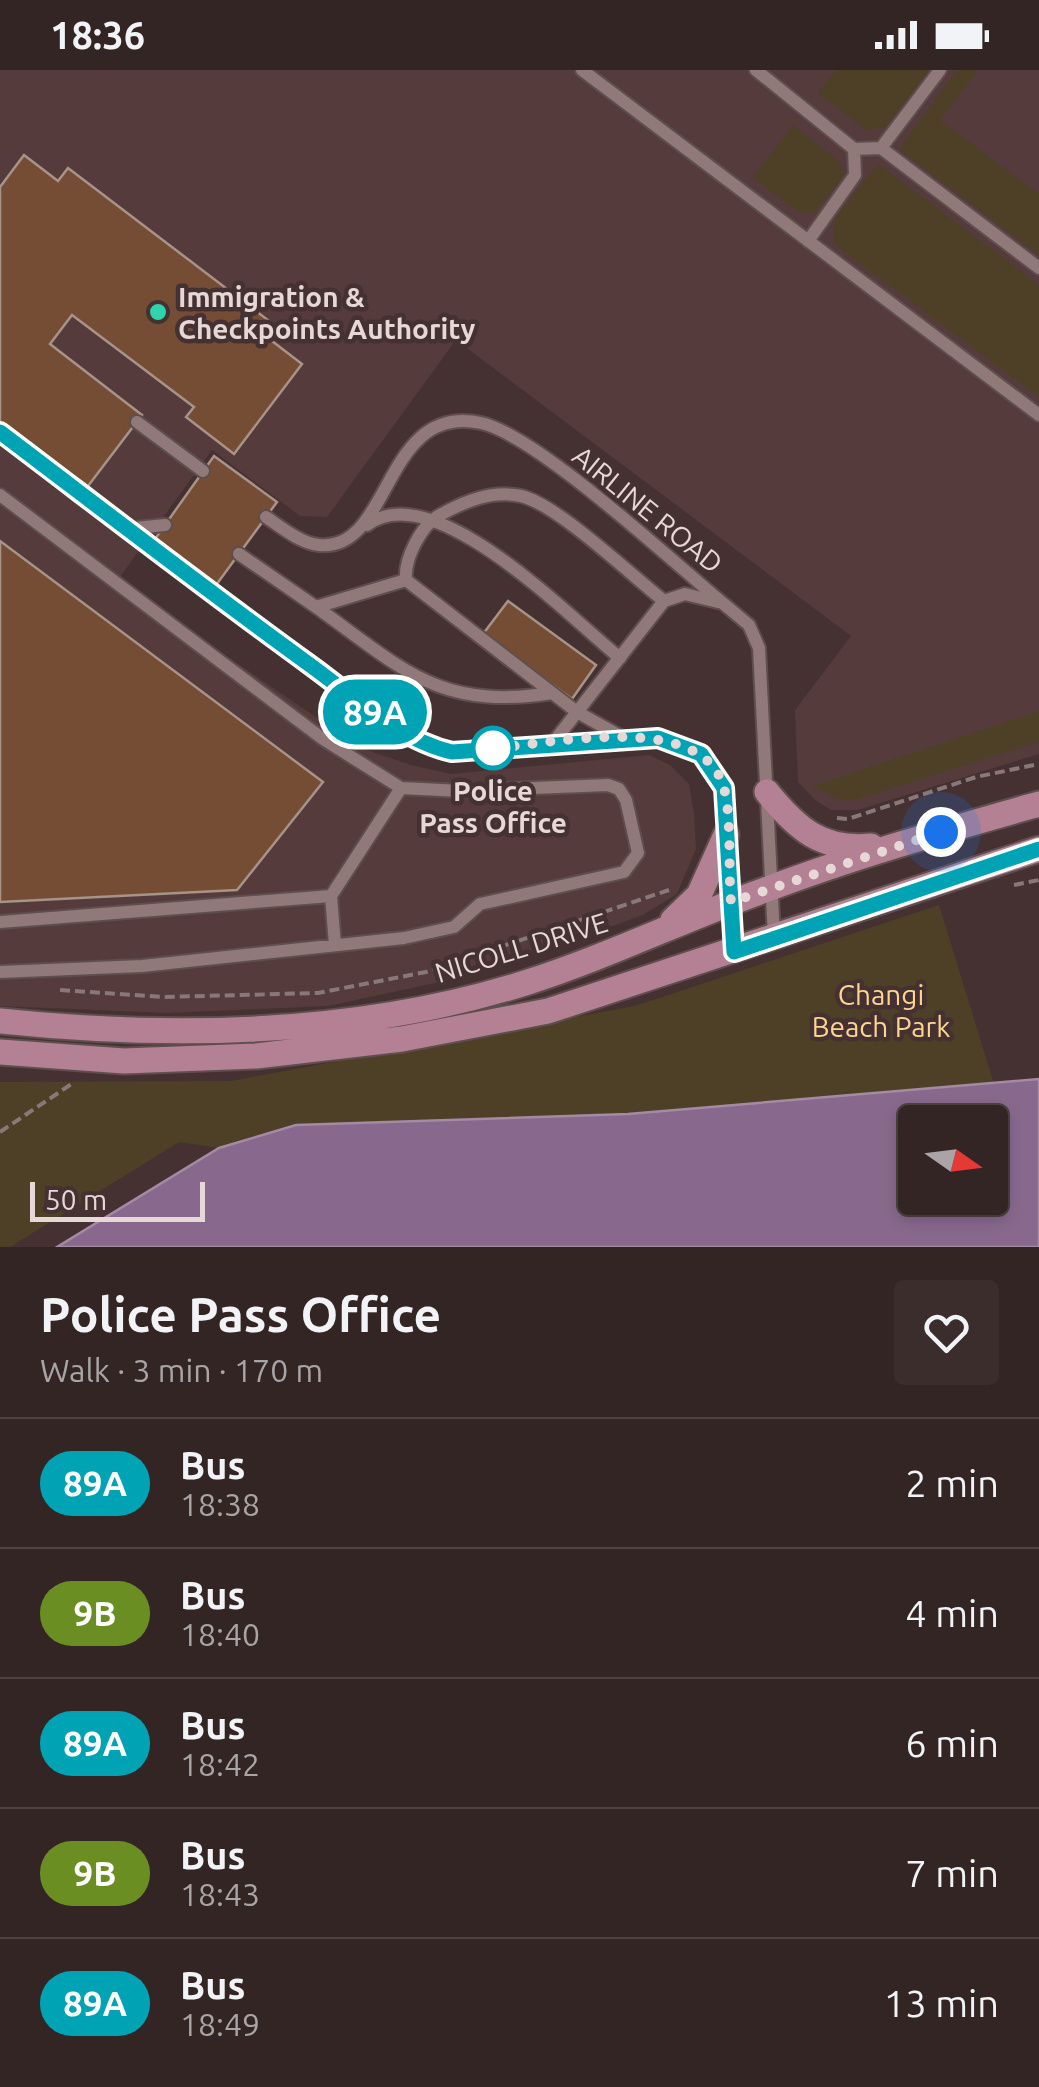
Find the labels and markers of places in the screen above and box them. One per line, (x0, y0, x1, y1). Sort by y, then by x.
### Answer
place label: Immigration & Checkpoints Authority (178, 281, 476, 344)
marker: Immigration & Checkpoints Authority (147, 301, 169, 323)
marker: Police Pass Office (472, 727, 514, 769)
place label: Police Pass Office (419, 775, 567, 838)

